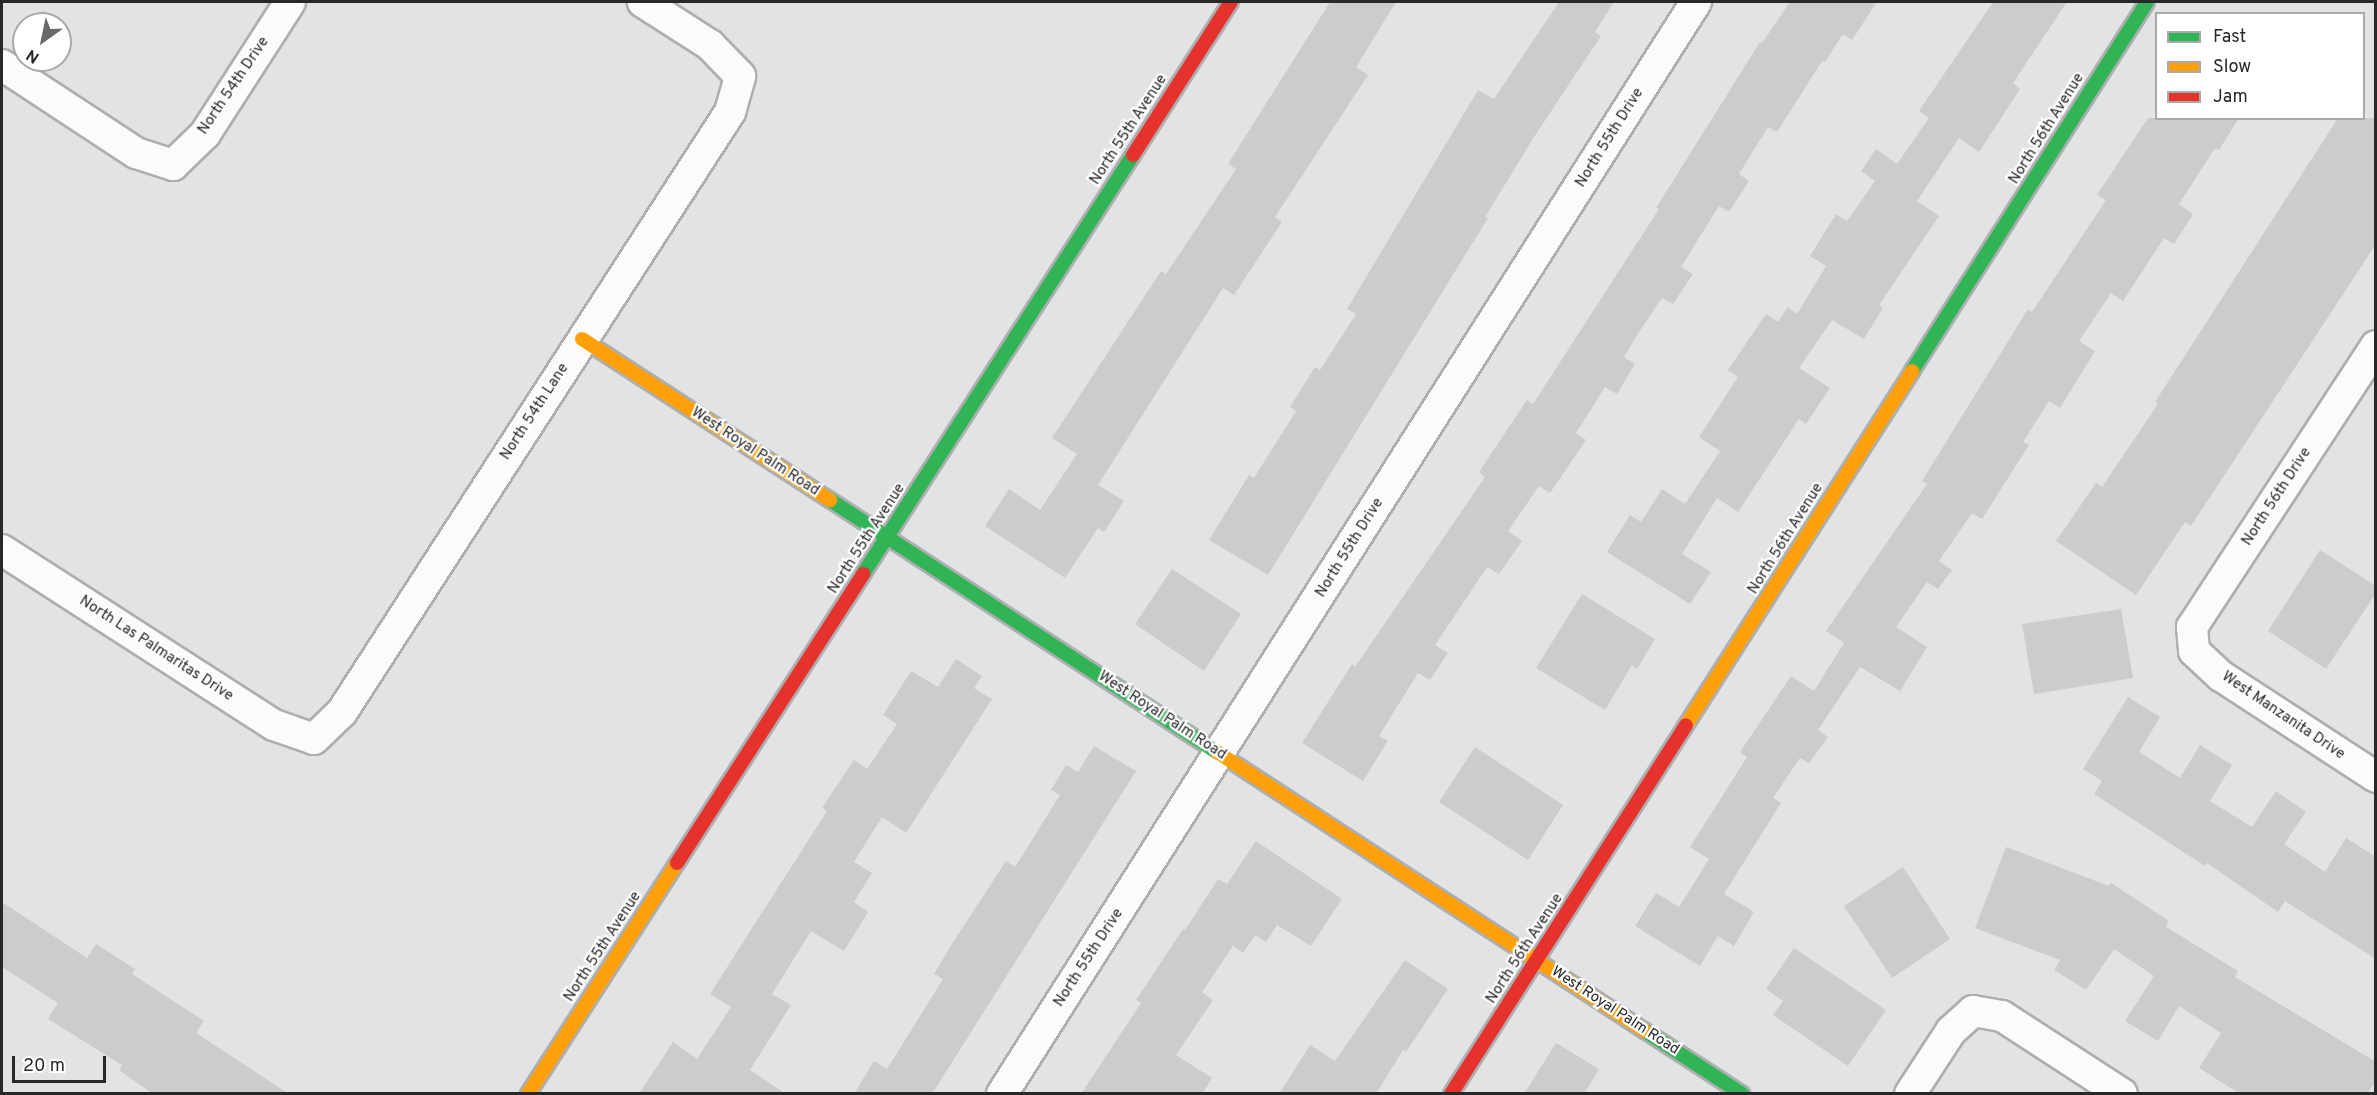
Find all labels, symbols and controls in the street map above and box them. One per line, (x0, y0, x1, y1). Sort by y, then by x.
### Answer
north arrow (12, 12, 72, 72)
legend (2155, 12, 2365, 120)
text: Fast (2213, 26, 2246, 49)
street label: North 54th Drive (195, 34, 273, 138)
text: N (23, 44, 44, 67)
text: Slow (2213, 56, 2251, 79)
street label: North 56th Avenue (2005, 70, 2089, 188)
street label: North 55th Avenue (1086, 71, 1172, 189)
street label: North 55th Drive (1572, 85, 1648, 191)
text: Jam (2213, 86, 2248, 109)
street label: North 54th Lane (497, 360, 573, 464)
street label: West Royal Palm Road (688, 404, 822, 500)
street label: North 56th Drive (2239, 445, 2315, 549)
street label: North 55th Avenue (824, 480, 910, 598)
street label: North 56th Avenue (1744, 480, 1828, 598)
street label: North 55th Drive (1312, 495, 1388, 601)
street label: North Las Palmaritas Drive (76, 592, 236, 706)
street label: West Royal Palm Road (1095, 668, 1229, 764)
street label: West Manzanita Drive (2218, 668, 2348, 764)
street label: North 55th Avenue (560, 888, 646, 1006)
street label: North 56th Avenue (1483, 890, 1567, 1008)
street label: North 55th Drive (1050, 905, 1128, 1011)
street label: West Royal Palm Road (1548, 963, 1682, 1059)
scale bar (15, 1044, 110, 1082)
text: 20 m (23, 1055, 65, 1078)

